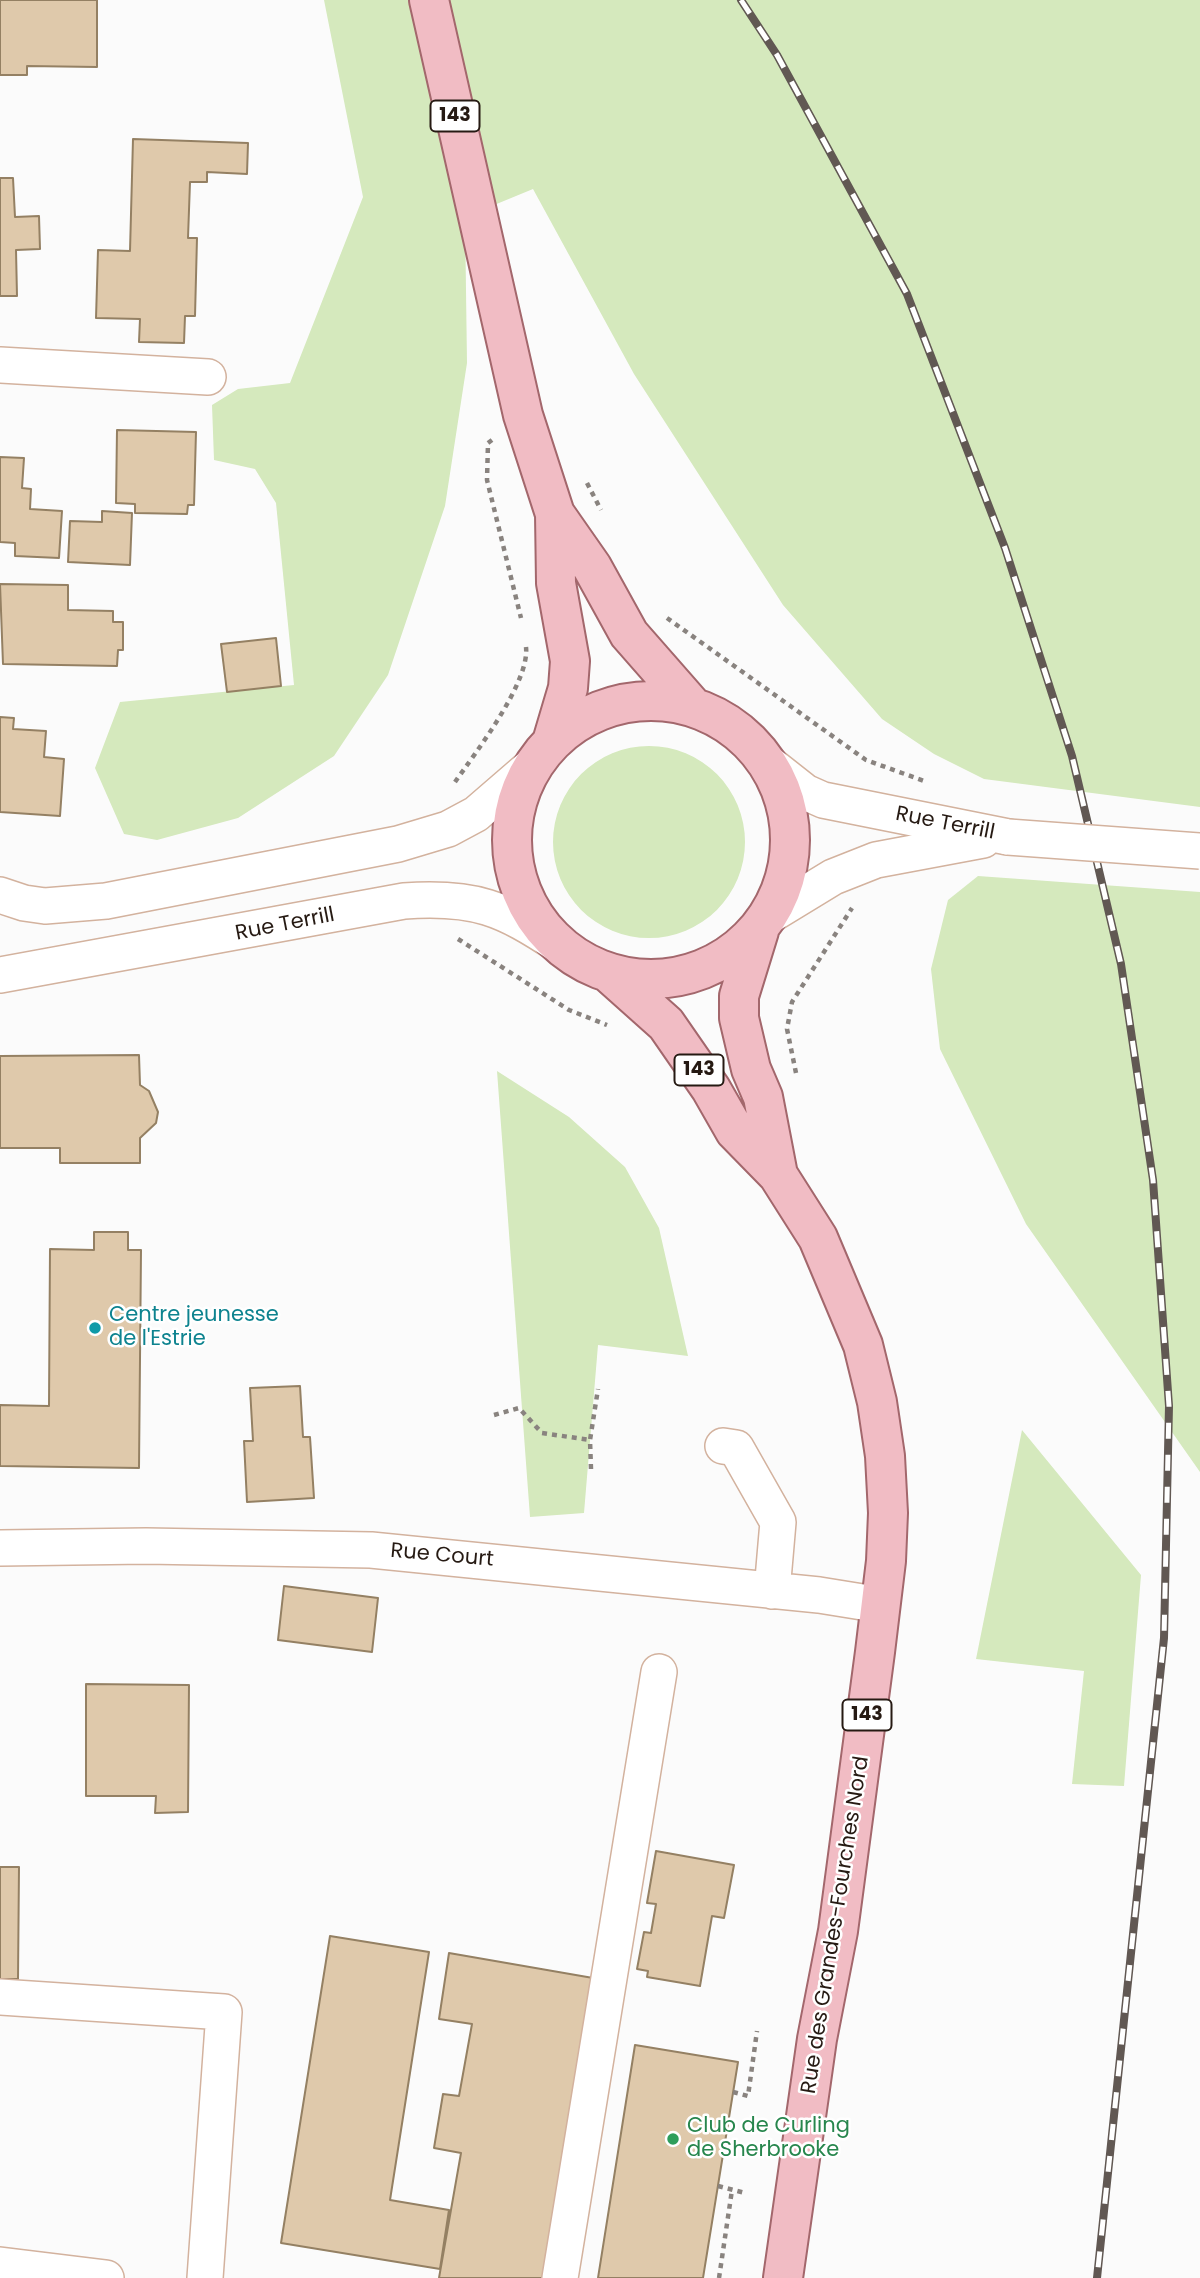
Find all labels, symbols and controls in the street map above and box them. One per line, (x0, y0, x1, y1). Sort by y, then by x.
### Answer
road number: 143 (430, 100, 480, 132)
street label: Rue Terrill (893, 802, 997, 846)
street label: Rue Terrill (233, 903, 337, 947)
road number: 143 (674, 1054, 724, 1086)
place label: Centre jeunesse de l'Estrie (109, 1303, 279, 1353)
marker: Centre jeunesse de l'Estrie (87, 1320, 103, 1336)
street label: Rue Court (389, 1539, 495, 1573)
road number: 143 (842, 1700, 892, 1730)
street label: Rue des Grandes-Fourches Nord (797, 1754, 875, 2096)
place label: Club de Curling de Sherbrooke (687, 2114, 850, 2164)
marker: Club de Curling de Sherbrooke (665, 2131, 681, 2147)

